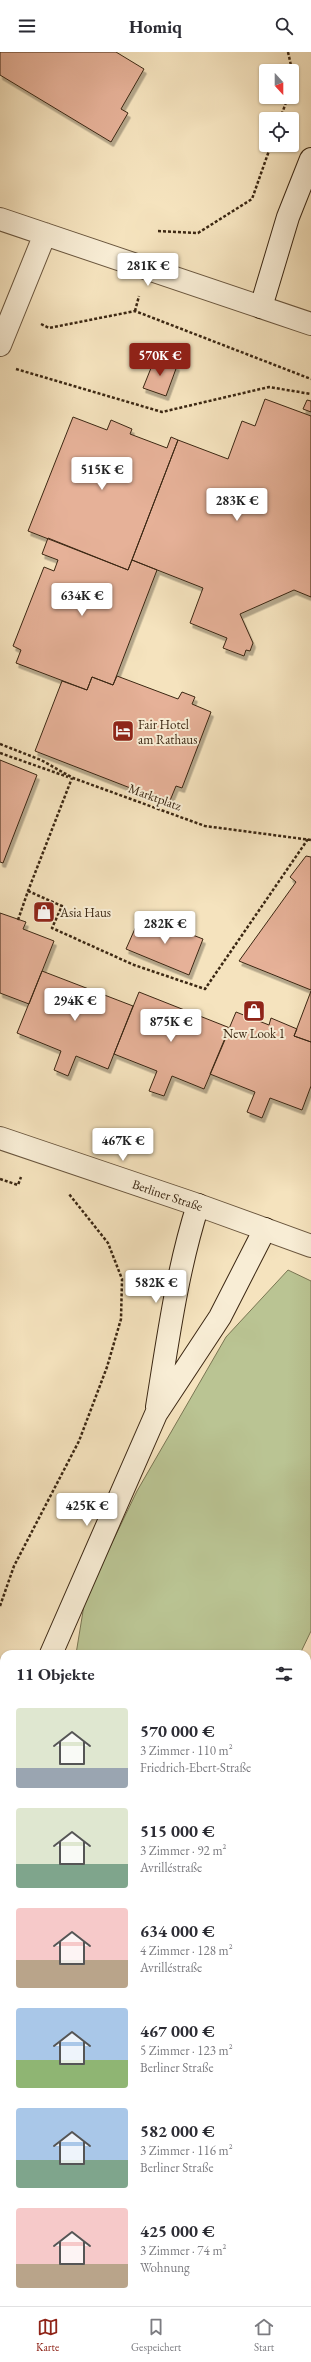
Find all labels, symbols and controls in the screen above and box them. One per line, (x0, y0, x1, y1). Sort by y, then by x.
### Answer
icon: menu (16, 15, 38, 37)
text: Homiq (129, 15, 182, 38)
icon: search (273, 15, 295, 37)
north arrow (259, 64, 299, 104)
map controls (259, 64, 299, 152)
button: locate (259, 112, 299, 152)
pin: 281K € (115, 253, 181, 287)
text: 281K € (126, 257, 170, 274)
pin: 570K € (127, 343, 193, 377)
text: 570K € (138, 347, 182, 364)
pin: 515K € (69, 457, 135, 491)
text: 515K € (80, 461, 124, 478)
pin: 283K € (204, 488, 270, 522)
text: 283K € (215, 492, 259, 509)
pin: 634K € (49, 583, 115, 617)
text: 634K € (60, 587, 104, 604)
place label: Fair Hotel am Rathaus (138, 716, 197, 748)
hotel icon: Fair Hotel am Rathaus (110, 718, 136, 744)
street label: Marktplatz (126, 780, 184, 814)
shop icon: Asia Haus (31, 899, 57, 925)
place label: Asia Haus (59, 904, 111, 921)
pin: 282K € (132, 911, 198, 945)
text: 282K € (143, 915, 187, 932)
pin: 294K € (42, 988, 108, 1022)
text: 294K € (53, 992, 97, 1009)
shop icon: New Look 1 (241, 998, 267, 1024)
pin: 875K € (138, 1009, 204, 1043)
text: 875K € (149, 1013, 193, 1030)
place label: New Look 1 (223, 1025, 285, 1042)
pin: 467K € (90, 1128, 156, 1162)
text: 467K € (101, 1132, 145, 1149)
street label: Berliner Straße (130, 1175, 205, 1215)
pin: 582K € (123, 1270, 189, 1304)
text: 582K € (134, 1274, 178, 1291)
pin: 425K € (54, 1493, 120, 1527)
text: 425K € (65, 1497, 109, 1514)
text: 11 Objekte (16, 1663, 95, 1685)
icon: filters (273, 1663, 295, 1685)
text: 570 000 € (140, 1720, 215, 1742)
icon: home (48, 1724, 96, 1772)
text: 3 Zimmer · 110 m² (140, 1742, 233, 1759)
text: Friedrich-Ebert-Straße (140, 1759, 251, 1776)
text: 515 000 € (140, 1820, 215, 1842)
icon: home (48, 1824, 96, 1872)
text: 3 Zimmer · 92 m² (140, 1842, 226, 1859)
text: Avrilléstraße (140, 1859, 202, 1876)
text: 634 000 € (140, 1920, 215, 1942)
icon: home (48, 1924, 96, 1972)
text: 4 Zimmer · 128 m² (140, 1942, 233, 1959)
text: Avrilléstraße (140, 1959, 202, 1976)
text: 467 000 € (140, 2020, 215, 2042)
icon: home (48, 2024, 96, 2072)
text: 5 Zimmer · 123 m² (140, 2042, 233, 2059)
text: Berliner Straße (140, 2059, 214, 2076)
text: 582 000 € (140, 2120, 215, 2142)
icon: home (48, 2124, 96, 2172)
text: 3 Zimmer · 116 m² (140, 2142, 233, 2159)
text: Berliner Straße (140, 2159, 214, 2176)
text: 425 000 € (140, 2220, 215, 2242)
icon: home (48, 2224, 96, 2272)
text: 3 Zimmer · 74 m² (140, 2242, 226, 2259)
text: Wohnung (140, 2259, 190, 2276)
tab: Karte (36, 2316, 59, 2354)
tab: Gespeichert (131, 2316, 181, 2354)
tab: Start (253, 2316, 275, 2354)

